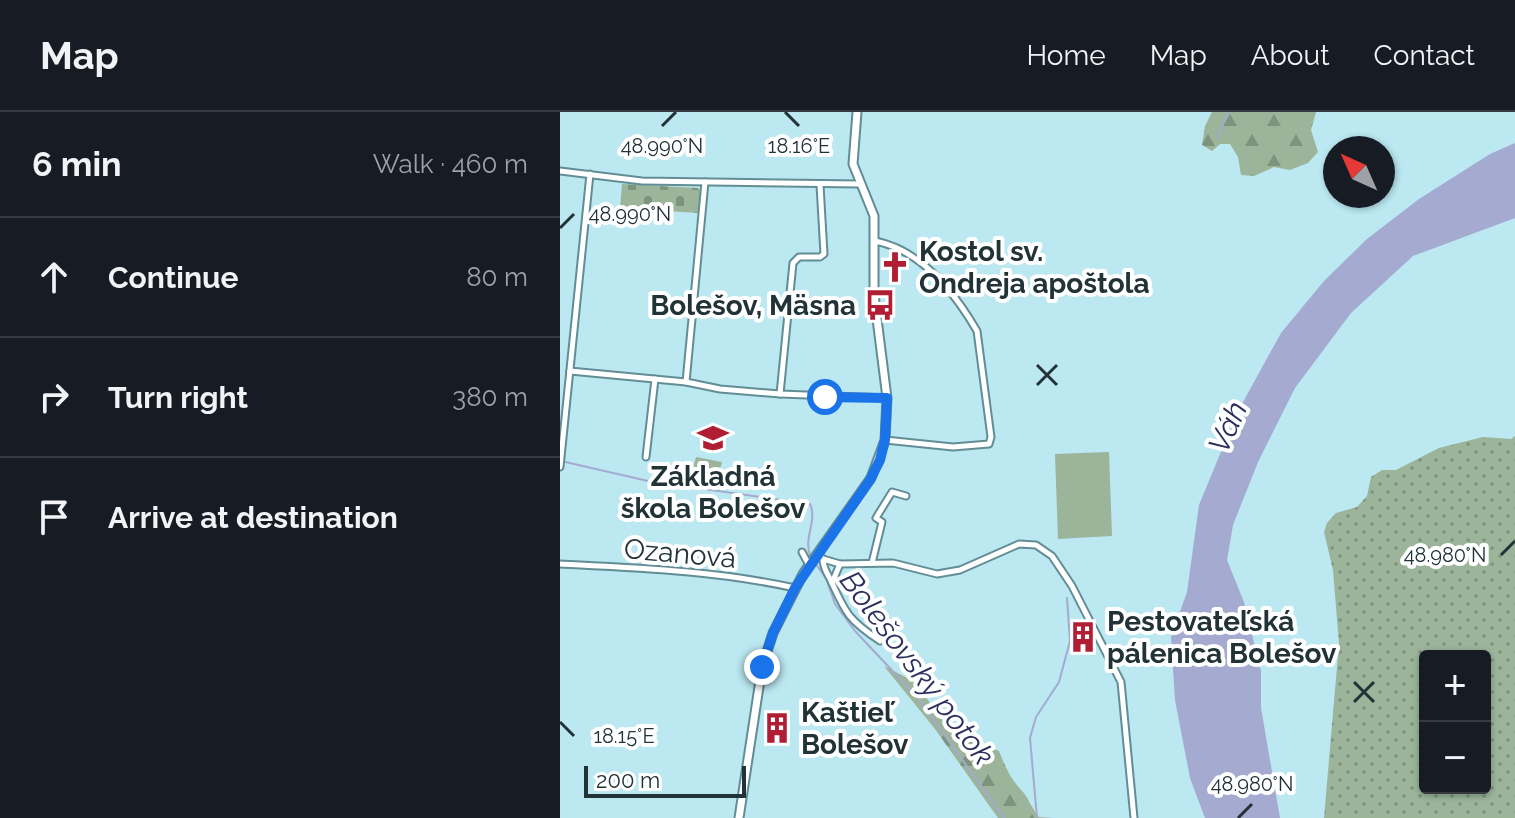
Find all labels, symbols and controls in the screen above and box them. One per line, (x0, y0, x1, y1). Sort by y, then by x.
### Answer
text: Map (40, 33, 119, 78)
text: Home (1026, 39, 1106, 72)
text: Map (1150, 39, 1207, 72)
text: About (1251, 39, 1330, 72)
text: Contact (1374, 39, 1475, 72)
text: 48.990°N (621, 134, 703, 158)
text: 18.16°E (768, 134, 830, 158)
north arrow (1323, 136, 1395, 208)
text: 6 min (32, 144, 122, 184)
text: Walk · 460 m (373, 149, 528, 179)
text: 48.990°N (589, 202, 671, 226)
place label: Kostol sv. Ondreja apoštola (919, 235, 1150, 300)
church icon: Kostol sv. Ondreja apoštola (878, 250, 912, 284)
icon: ahead (32, 255, 76, 299)
text: Continue (108, 260, 239, 295)
text: 80 m (466, 262, 528, 292)
bus stop icon: Bolešov, Mäsna (863, 288, 897, 322)
place label: Bolešov, Mäsna (650, 289, 856, 322)
icon: right (32, 375, 76, 419)
route start (807, 379, 843, 415)
text: Turn right (108, 380, 248, 415)
text: 380 m (452, 382, 528, 412)
water label: Váh (1201, 396, 1254, 458)
school or university icon: Základná škola Bolešov (696, 421, 730, 455)
place label: Základná škola Bolešov (621, 460, 806, 525)
icon: arrive (32, 495, 76, 539)
text: Arrive at destination (108, 500, 398, 535)
street label: Ozanová (623, 532, 737, 575)
text: 48.980°N (1404, 543, 1486, 567)
water label: Bolešovský potok (833, 564, 1002, 772)
place label: Pestovateľská pálenica Bolešov (1107, 605, 1337, 670)
building icon: Pestovateľská pálenica Bolešov (1066, 620, 1100, 654)
route end (744, 649, 780, 685)
map controls (1419, 650, 1491, 794)
button: + (1419, 650, 1491, 722)
place label: Kaštieľ Bolešov (801, 696, 909, 761)
building icon: Kaštieľ Bolešov (760, 711, 794, 745)
button: − (1419, 722, 1491, 794)
text: 18.15°E (593, 724, 655, 748)
scale bar (584, 762, 746, 798)
text: 200 m (596, 767, 660, 793)
text: 48.980°N (1211, 772, 1293, 796)

